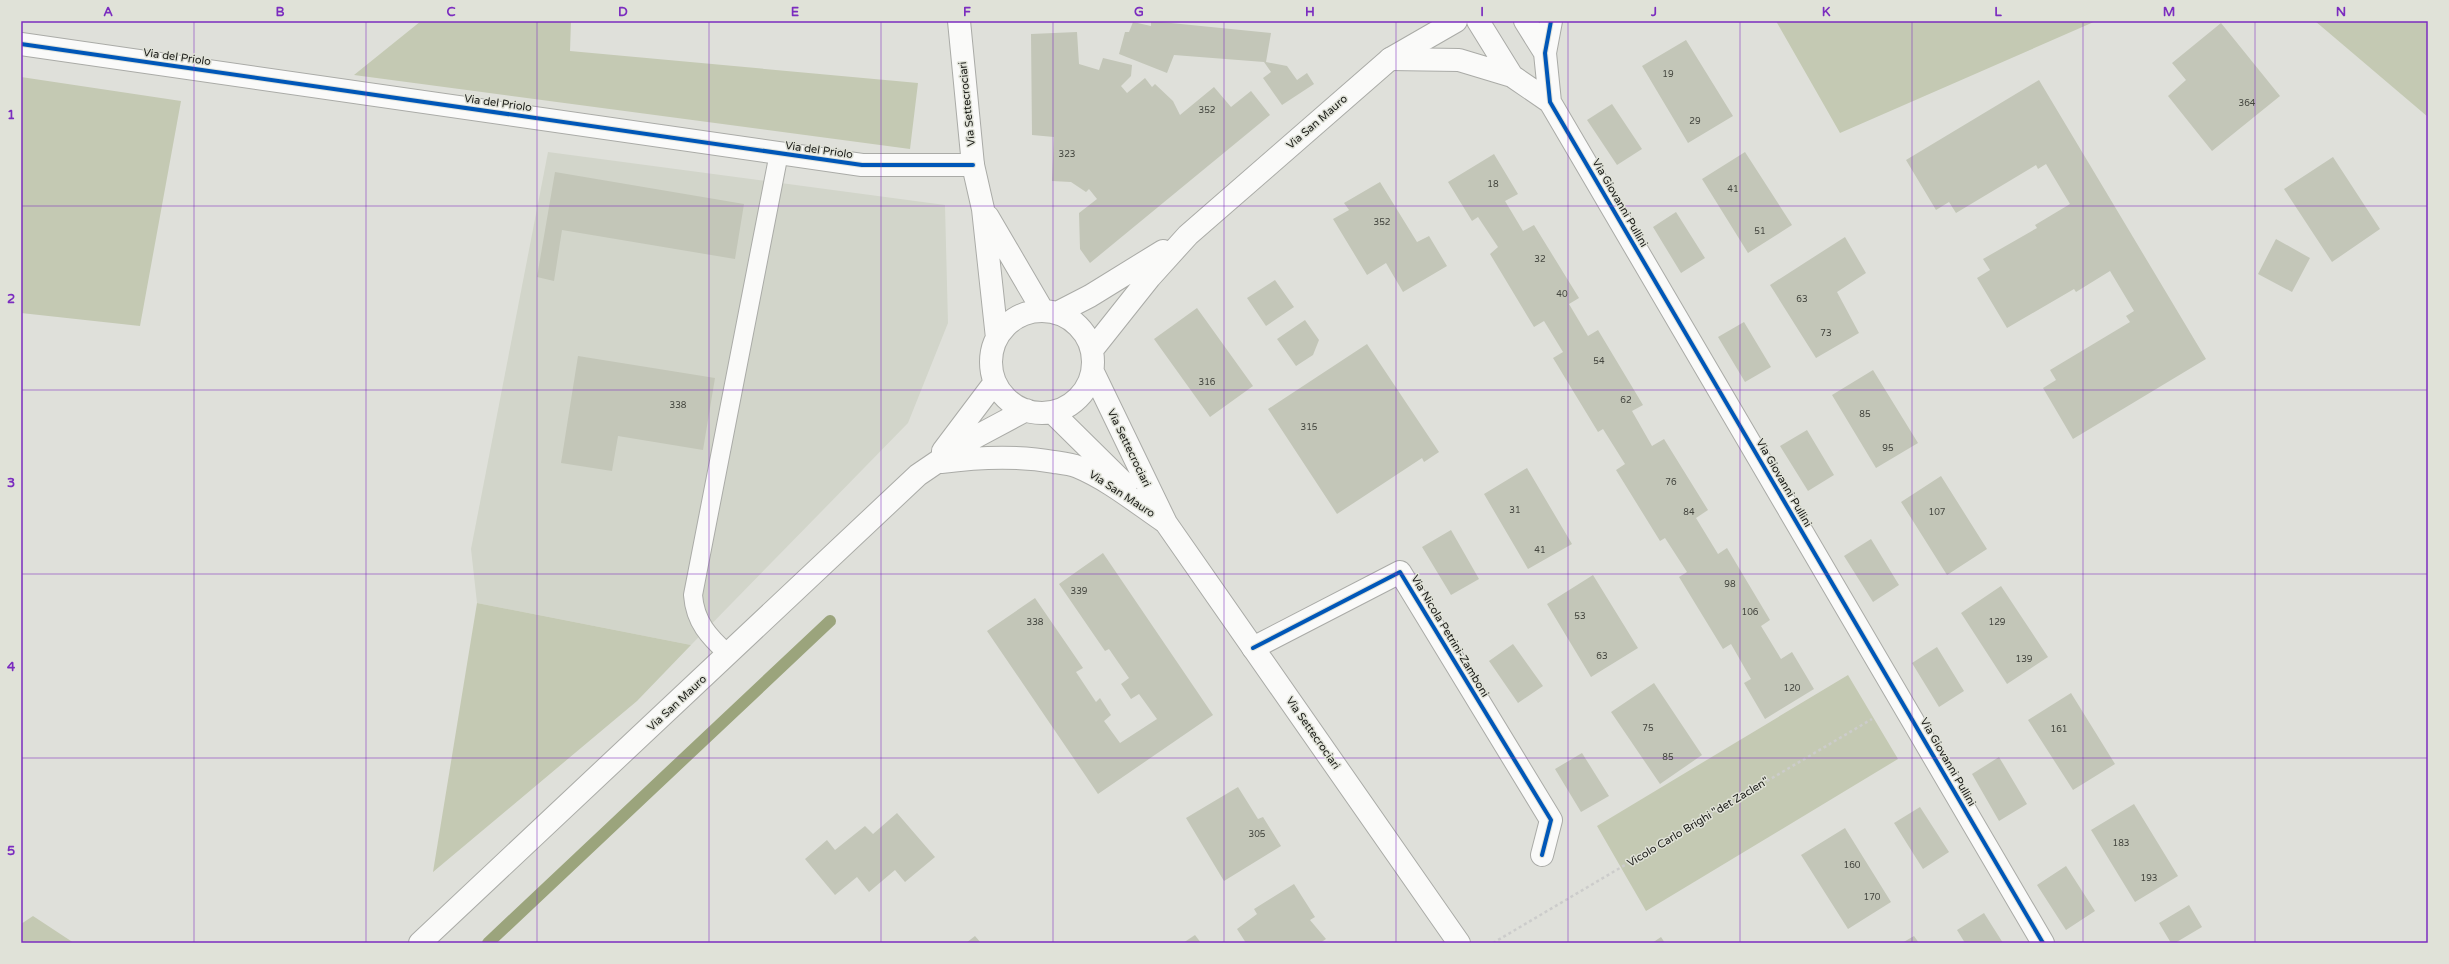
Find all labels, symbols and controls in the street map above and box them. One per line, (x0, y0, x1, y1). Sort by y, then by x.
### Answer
text: A (103, 4, 113, 20)
text: B (275, 4, 285, 20)
text: C (446, 4, 456, 20)
text: D (618, 4, 628, 20)
text: E (791, 4, 799, 20)
text: F (963, 4, 971, 20)
text: G (1134, 4, 1144, 20)
text: H (1305, 4, 1315, 20)
text: I (1480, 4, 1484, 20)
text: J (1650, 4, 1657, 20)
text: K (1822, 4, 1831, 20)
text: L (1994, 4, 2002, 20)
text: M (2163, 4, 2175, 20)
text: N (2336, 4, 2346, 20)
street label: Via del Priolo (142, 46, 212, 68)
street label: Via Settecrociari (956, 61, 978, 147)
house number: 19 (1662, 69, 1674, 80)
street label: Via del Priolo (463, 92, 533, 114)
street label: Via San Mauro (1284, 92, 1350, 152)
house number: 364 (2239, 98, 2256, 109)
house number: 352 (1199, 105, 1215, 116)
text: 1 (7, 107, 15, 123)
house number: 29 (1689, 116, 1701, 127)
street label: Via del Priolo (784, 139, 854, 161)
house number: 323 (1059, 149, 1075, 160)
street label: Via Giovanni Pullini (1589, 157, 1651, 249)
house number: 18 (1487, 179, 1499, 190)
house number: 41 (1727, 184, 1739, 195)
house number: 352 (1374, 217, 1390, 228)
house number: 51 (1754, 226, 1766, 237)
house number: 32 (1534, 254, 1546, 265)
house number: 40 (1556, 289, 1568, 300)
text: 2 (7, 291, 15, 307)
house number: 63 (1796, 294, 1808, 305)
house number: 73 (1820, 328, 1832, 339)
house number: 54 (1593, 356, 1605, 367)
house number: 316 (1199, 377, 1216, 388)
house number: 62 (1620, 395, 1632, 406)
house number: 338 (670, 400, 687, 411)
street label: Via Settecrociari (1104, 407, 1154, 489)
house number: 85 (1859, 409, 1871, 420)
house number: 315 (1301, 422, 1318, 433)
street label: Via Giovanni Pullini (1753, 437, 1815, 529)
house number: 95 (1882, 443, 1894, 454)
street label: Via San Mauro (1087, 468, 1158, 520)
text: 3 (7, 475, 15, 491)
house number: 76 (1665, 477, 1677, 488)
house number: 31 (1509, 505, 1521, 516)
house number: 84 (1683, 507, 1695, 518)
house number: 107 (1929, 507, 1946, 518)
house number: 41 (1534, 545, 1546, 556)
street label: Via Nicola Petrini-Zamboni (1408, 573, 1492, 699)
house number: 98 (1724, 579, 1736, 590)
house number: 339 (1071, 586, 1088, 597)
house number: 106 (1742, 607, 1759, 618)
house number: 53 (1574, 611, 1586, 622)
house number: 338 (1027, 617, 1044, 628)
house number: 129 (1989, 617, 2006, 628)
house number: 63 (1596, 651, 1608, 662)
house number: 139 (2016, 654, 2033, 665)
text: 4 (7, 659, 16, 675)
street label: Via San Mauro (645, 672, 709, 734)
house number: 120 (1784, 683, 1801, 694)
street label: Via Settecrociari (1283, 694, 1343, 772)
street label: Via Giovanni Pullini (1917, 716, 1979, 808)
house number: 75 (1642, 723, 1654, 734)
house number: 161 (2051, 724, 2067, 735)
house number: 85 (1662, 752, 1674, 763)
street label: Vicolo Carlo Brighi "det Zaclen" (1625, 774, 1771, 870)
house number: 305 (1249, 829, 1266, 840)
house number: 183 (2113, 838, 2129, 849)
text: 5 (7, 843, 15, 859)
house number: 160 (1844, 860, 1861, 871)
house number: 193 (2141, 873, 2157, 884)
house number: 170 (1864, 892, 1881, 903)

